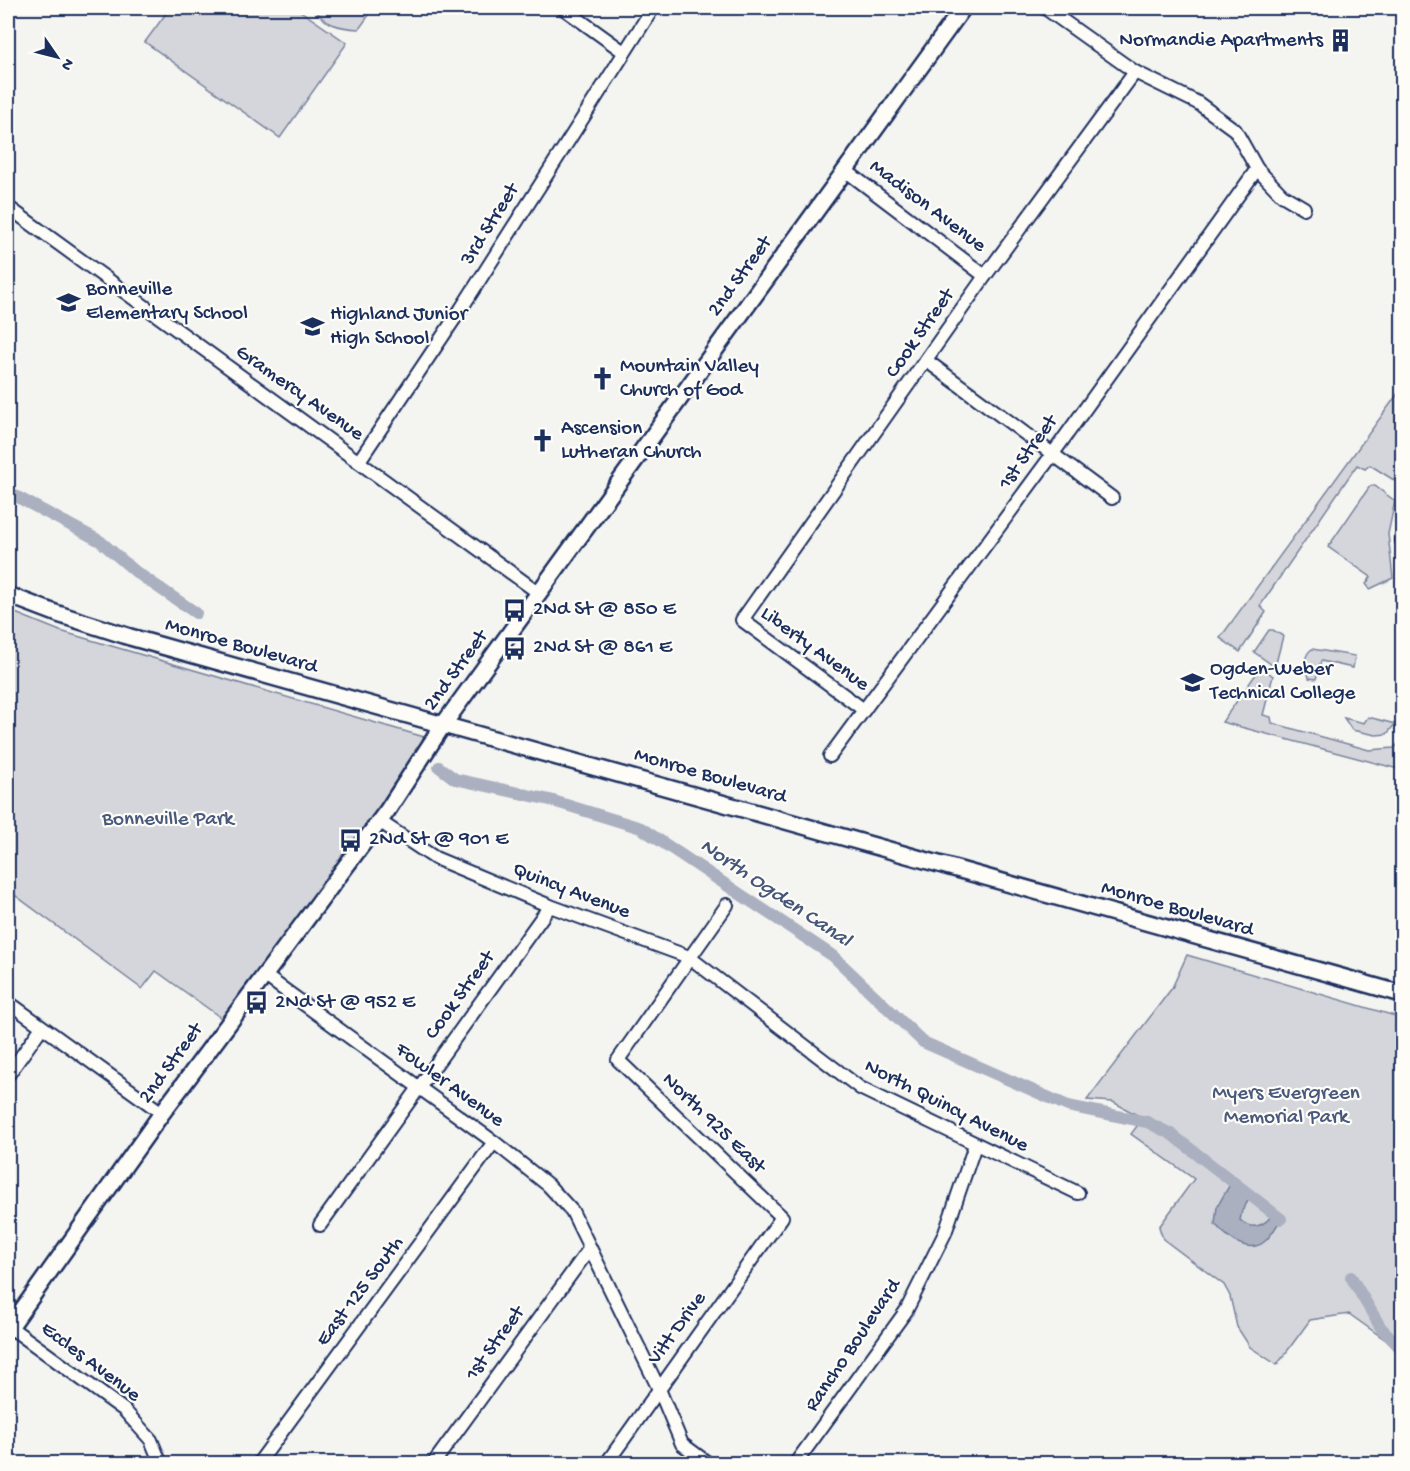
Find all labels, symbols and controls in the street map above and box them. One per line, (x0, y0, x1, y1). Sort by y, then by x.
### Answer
north arrow (27, 27, 87, 87)
building icon: Normandie Apartments (1328, 28, 1354, 54)
place label: Normandie Apartments (1119, 29, 1324, 54)
text: N (55, 54, 77, 74)
street label: Madison Avenue (864, 155, 991, 260)
street label: 3rd Street (456, 177, 527, 271)
street label: 2nd Street (703, 230, 780, 322)
place label: Bonneville Elementary School (85, 278, 248, 327)
street label: Cook Street (881, 282, 962, 384)
school or university icon: Bonneville Elementary School (55, 289, 81, 315)
place label: Highland Junior High School (330, 303, 469, 352)
school or university icon: Highland Junior High School (299, 314, 325, 340)
street label: Gramercy Avenue (230, 340, 369, 448)
place label: Mountain Valley Church of God (620, 355, 759, 404)
church icon: Mountain Valley Church of God (589, 366, 615, 392)
street label: 1st Street (993, 409, 1066, 496)
place label: Ascension Lutheran Church (561, 417, 702, 466)
church icon: Ascension Lutheran Church (530, 428, 556, 454)
bus stop icon: 2Nd St @ 850 E (502, 597, 528, 623)
place label: 2Nd St @ 850 E (533, 598, 677, 623)
street label: Liberty Avenue (755, 602, 874, 699)
street label: Monroe Boulevard (162, 613, 322, 681)
street label: 2nd Street (419, 624, 496, 716)
bus stop icon: 2Nd St @ 861 E (502, 635, 528, 661)
place label: 2Nd St @ 861 E (533, 636, 673, 661)
place label: Ogden-Weber Technical College (1209, 658, 1357, 707)
school or university icon: Ogden-Weber Technical College (1179, 669, 1205, 695)
street label: Monroe Boulevard (631, 743, 791, 811)
park label: Bonneville Park (101, 808, 236, 833)
bus stop icon: 2Nd St @ 901 E (338, 827, 364, 853)
place label: 2Nd St @ 901 E (369, 828, 509, 853)
water label: North Ogden Canal (694, 834, 857, 955)
street label: Quincy Avenue (509, 858, 634, 926)
street label: Monroe Boulevard (1098, 876, 1258, 944)
street label: Cook Street (420, 945, 503, 1045)
bus stop icon: 2Nd St @ 952 E (244, 990, 270, 1016)
place label: 2Nd St @ 952 E (275, 991, 416, 1016)
street label: 2nd Street (134, 1017, 211, 1109)
street label: Fowler Avenue (389, 1037, 509, 1135)
street label: North Quincy Avenue (860, 1055, 1033, 1160)
street label: North 925 East (656, 1068, 772, 1181)
park label: Myers Evergreen Memorial Park (1212, 1082, 1360, 1131)
street label: East 125 South (312, 1232, 410, 1352)
street label: Rancho Boulevard (800, 1274, 909, 1417)
street label: Vitt Drive (643, 1287, 714, 1371)
street label: 1st Street (460, 1300, 533, 1387)
street label: Eccles Avenue (35, 1317, 146, 1409)

